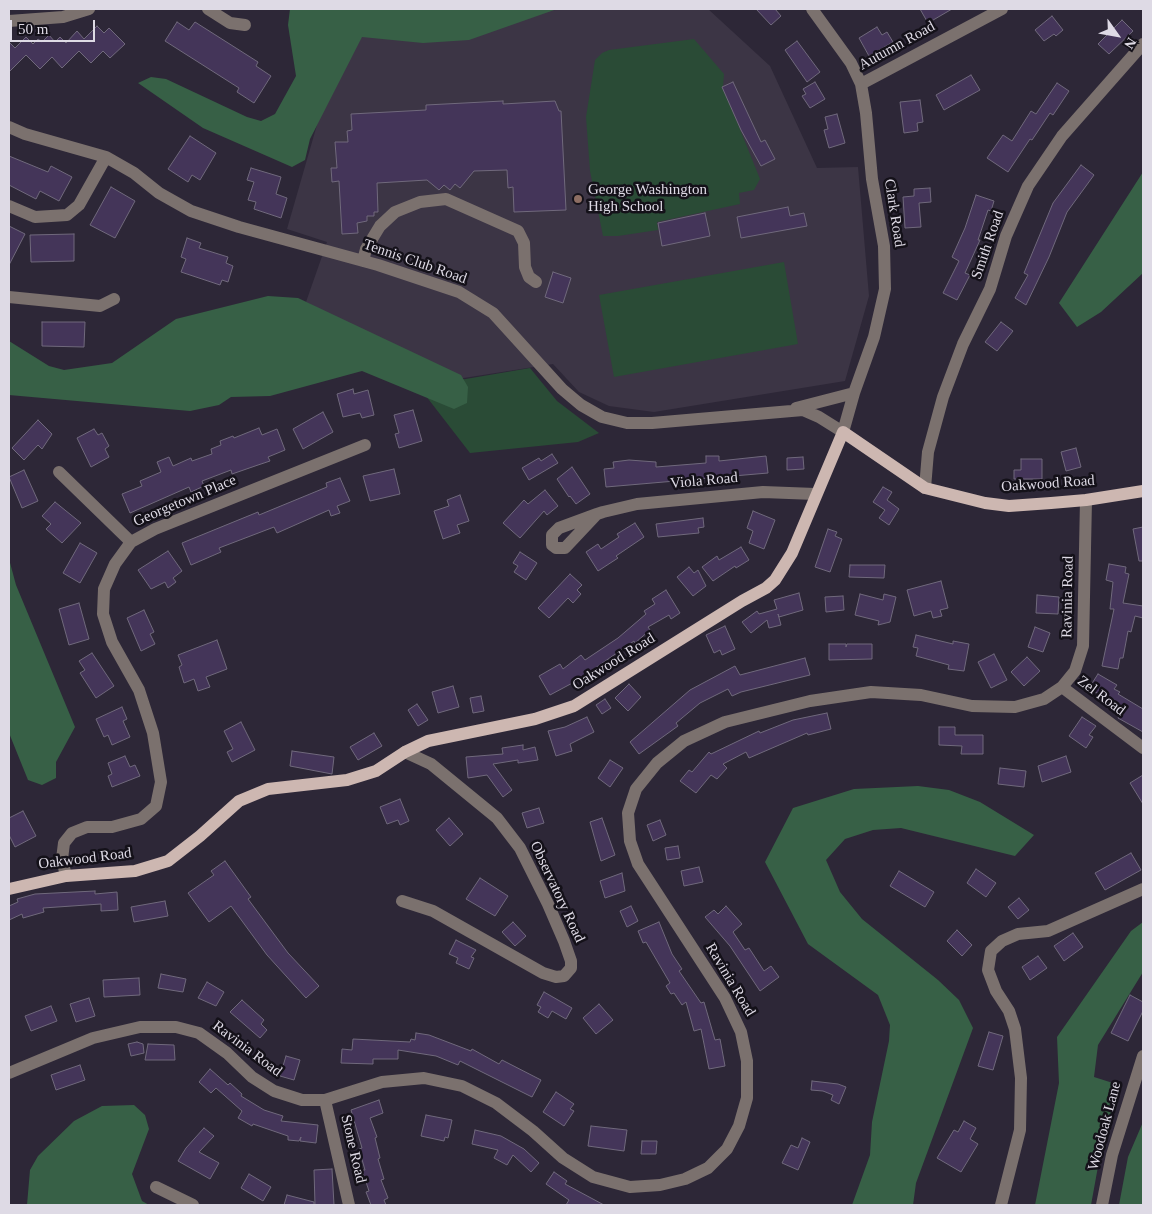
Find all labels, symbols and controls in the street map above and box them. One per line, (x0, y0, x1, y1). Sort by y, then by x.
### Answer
scale bar (12, 10, 98, 42)
north arrow (1092, 10, 1142, 60)
street label: Autumn Road (856, 18, 938, 74)
text: 50 m (18, 21, 48, 37)
text: N (1121, 35, 1139, 51)
street label: Clark Road (880, 178, 908, 248)
place label: George Washington High School (588, 181, 707, 216)
marker: George Washington High School (572, 193, 584, 205)
street label: Smith Road (968, 208, 1008, 282)
street label: Tennis Club Road (361, 236, 469, 288)
street label: Viola Road (669, 469, 739, 493)
street label: Georgetown Place (131, 471, 239, 531)
street label: Oakwood Road (1001, 472, 1095, 496)
street label: Ravinia Road (1058, 556, 1078, 638)
street label: Oakwood Road (569, 630, 659, 694)
street label: Zel Road (1073, 672, 1129, 720)
street label: Observatory Road (526, 839, 588, 945)
street label: Oakwood Road (37, 844, 133, 874)
street label: Ravinia Road (701, 940, 759, 1020)
street label: Ravinia Road (209, 1017, 285, 1081)
street label: Woodoak Lane (1085, 1080, 1125, 1172)
street label: Stone Road (336, 1113, 370, 1185)

